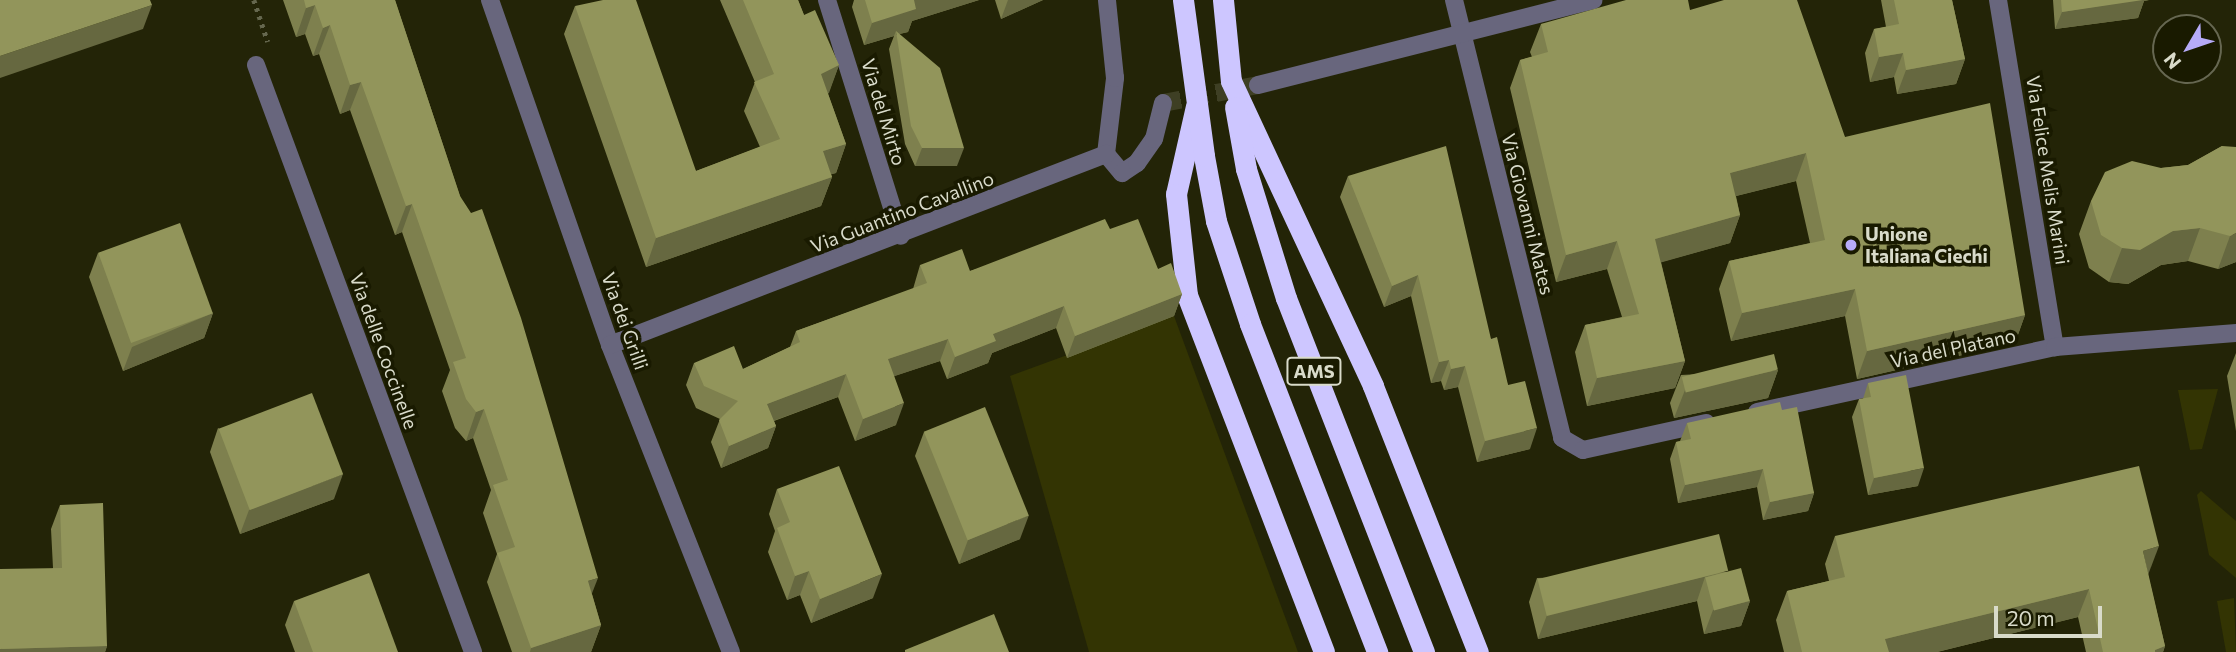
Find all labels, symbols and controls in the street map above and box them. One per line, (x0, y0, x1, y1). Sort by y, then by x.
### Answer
north arrow (2152, 14, 2222, 84)
text: N (2158, 48, 2185, 74)
street label: Via del Mirto (857, 56, 911, 168)
street label: Via Felice Melis Marini (2022, 74, 2074, 266)
street label: Via Giovanni Mates (1497, 131, 1559, 297)
street label: Via Guantino Cavallino (807, 167, 997, 257)
place label: Unione Italiana Ciechi (1865, 223, 1988, 267)
marker: Unione Italiana Ciechi (1843, 237, 1859, 253)
street label: Via dei Grilli (597, 269, 653, 373)
street label: Via delle Coccinelle (345, 270, 423, 432)
street label: Via del Platano (1888, 324, 2018, 372)
road number: AMS (1286, 356, 1342, 386)
scale bar (1998, 592, 2106, 636)
text: 20 m (2007, 605, 2055, 630)

